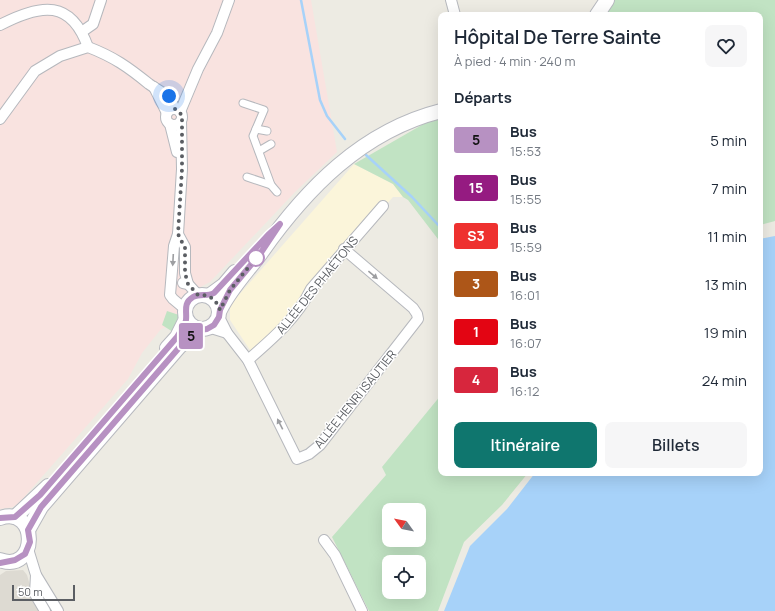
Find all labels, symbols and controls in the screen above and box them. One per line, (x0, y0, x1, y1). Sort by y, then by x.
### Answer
text: Hôpital De Terre Sainte (454, 24, 661, 50)
button: heart (705, 25, 747, 67)
text: À pied · 4 min · 240 m (454, 52, 576, 70)
your location (159, 86, 179, 106)
text: Départs (454, 87, 512, 108)
text: Bus (510, 121, 537, 142)
text: 5 (472, 130, 480, 149)
text: 5 min (710, 130, 747, 151)
text: 15:53 (510, 142, 541, 160)
text: Bus (510, 169, 537, 190)
text: 15 (469, 178, 483, 197)
text: 7 min (711, 178, 747, 199)
text: 15:55 (510, 190, 541, 208)
text: Bus (510, 217, 537, 238)
text: S3 (467, 226, 485, 245)
text: 11 min (707, 226, 747, 247)
street label: ALLÉE DES PHAÉTONS (272, 232, 362, 338)
text: 15:59 (510, 238, 542, 256)
unlabelled marker (247, 249, 265, 267)
one-way arrow (170, 254, 176, 267)
text: Bus (510, 265, 537, 286)
one-way arrow (368, 270, 379, 279)
text: 3 (472, 274, 480, 293)
text: 13 min (705, 274, 747, 295)
text: 16:01 (510, 286, 540, 304)
text: Bus (510, 313, 537, 334)
text: 1 (473, 322, 479, 341)
text: 19 min (704, 322, 747, 343)
line badge: 5 (178, 323, 204, 349)
text: 5 (187, 326, 195, 345)
text: 16:07 (510, 334, 541, 352)
street label: ALLÉE HENRI ISAUTIER (310, 346, 400, 452)
text: Bus (510, 361, 537, 382)
text: 4 (472, 370, 480, 389)
text: 24 min (702, 370, 747, 391)
text: 16:12 (510, 382, 540, 400)
one-way arrow (277, 418, 283, 430)
button: Itinéraire (454, 422, 597, 468)
button: Billets (605, 422, 747, 468)
north arrow (382, 503, 426, 547)
map controls (382, 503, 426, 599)
button: locate (382, 555, 426, 599)
scale bar (12, 583, 75, 602)
text: 50 m (18, 584, 43, 599)

